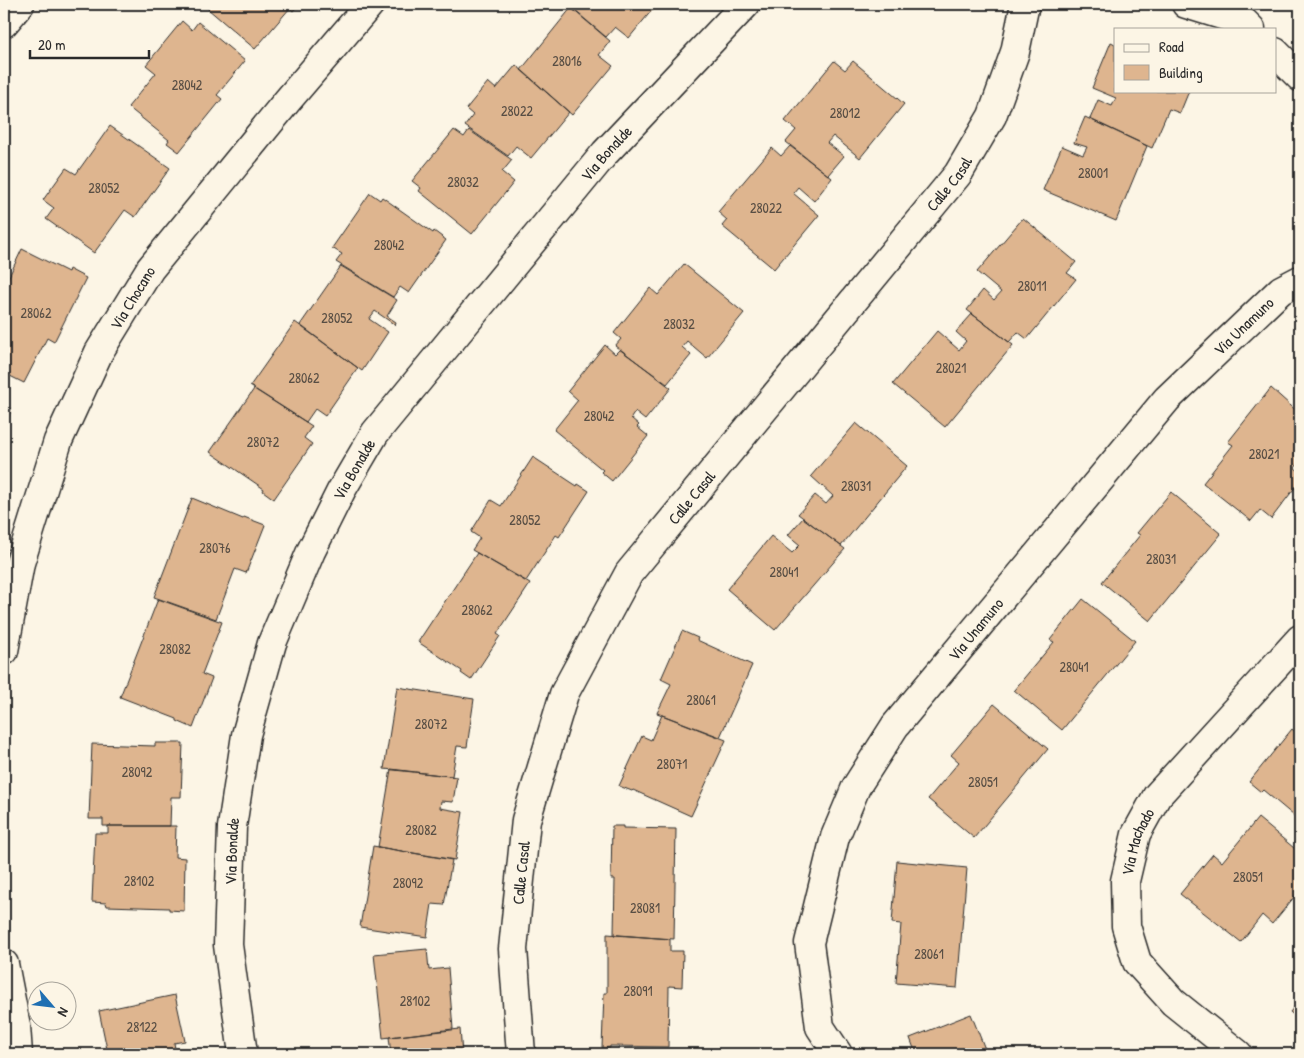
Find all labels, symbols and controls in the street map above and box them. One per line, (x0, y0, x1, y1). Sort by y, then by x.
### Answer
scale bar (30, 28, 149, 60)
legend (1114, 28, 1276, 92)
text: 20 m (38, 34, 65, 55)
text: Road (1159, 36, 1184, 57)
house number: 28016 (552, 51, 582, 70)
text: Building (1159, 62, 1203, 83)
house number: 28042 (172, 75, 203, 94)
house number: 28022 (501, 101, 533, 120)
house number: 28012 (830, 103, 861, 122)
street label: Via Bonalde (575, 120, 637, 186)
street label: Calle Casal (921, 152, 977, 216)
house number: 28001 (1078, 163, 1108, 182)
house number: 28032 (447, 172, 479, 191)
house number: 28052 (88, 178, 120, 197)
house number: 28022 (750, 198, 782, 217)
house number: 28042 (374, 235, 405, 254)
street label: Via Chocano (105, 261, 161, 334)
house number: 28011 (1017, 276, 1047, 295)
street label: Via Unamuno (1208, 291, 1279, 360)
house number: 28062 (20, 303, 52, 322)
house number: 28052 (321, 308, 353, 327)
house number: 28032 (663, 314, 695, 333)
house number: 28021 (936, 358, 966, 377)
house number: 28062 (288, 368, 320, 387)
house number: 28042 (584, 406, 615, 425)
house number: 28072 (247, 432, 280, 451)
street label: Via Bonalde (327, 434, 381, 504)
house number: 28021 (1249, 444, 1279, 463)
street label: Calle Casal (663, 465, 721, 529)
house number: 28031 (841, 476, 871, 495)
house number: 28052 (509, 510, 541, 529)
house number: 28076 (199, 538, 231, 557)
house number: 28031 (1146, 549, 1176, 568)
house number: 28041 (769, 562, 799, 581)
street label: Via Unamuno (943, 592, 1009, 665)
house number: 28062 (461, 600, 493, 619)
house number: 28082 (159, 639, 191, 658)
house number: 28041 (1059, 657, 1089, 676)
house number: 28061 (686, 690, 716, 709)
house number: 28072 (415, 714, 448, 733)
house number: 28071 (657, 754, 687, 773)
house number: 28092 (122, 762, 153, 781)
house number: 28051 (968, 772, 998, 791)
street label: Via Machado (1116, 804, 1160, 878)
street label: Via Bonalde (219, 815, 244, 885)
house number: 28082 (405, 820, 437, 839)
street label: Calle Casal (507, 839, 535, 906)
house number: 28051 (1233, 867, 1263, 886)
house number: 28102 (124, 871, 155, 890)
house number: 28092 (393, 873, 424, 892)
house number: 28081 (630, 898, 660, 917)
house number: 28061 (914, 944, 944, 963)
north arrow (28, 980, 78, 1030)
house number: 28091 (623, 981, 653, 1000)
house number: 28102 (400, 991, 431, 1010)
text: N (54, 1005, 74, 1021)
house number: 28122 (127, 1017, 158, 1036)

